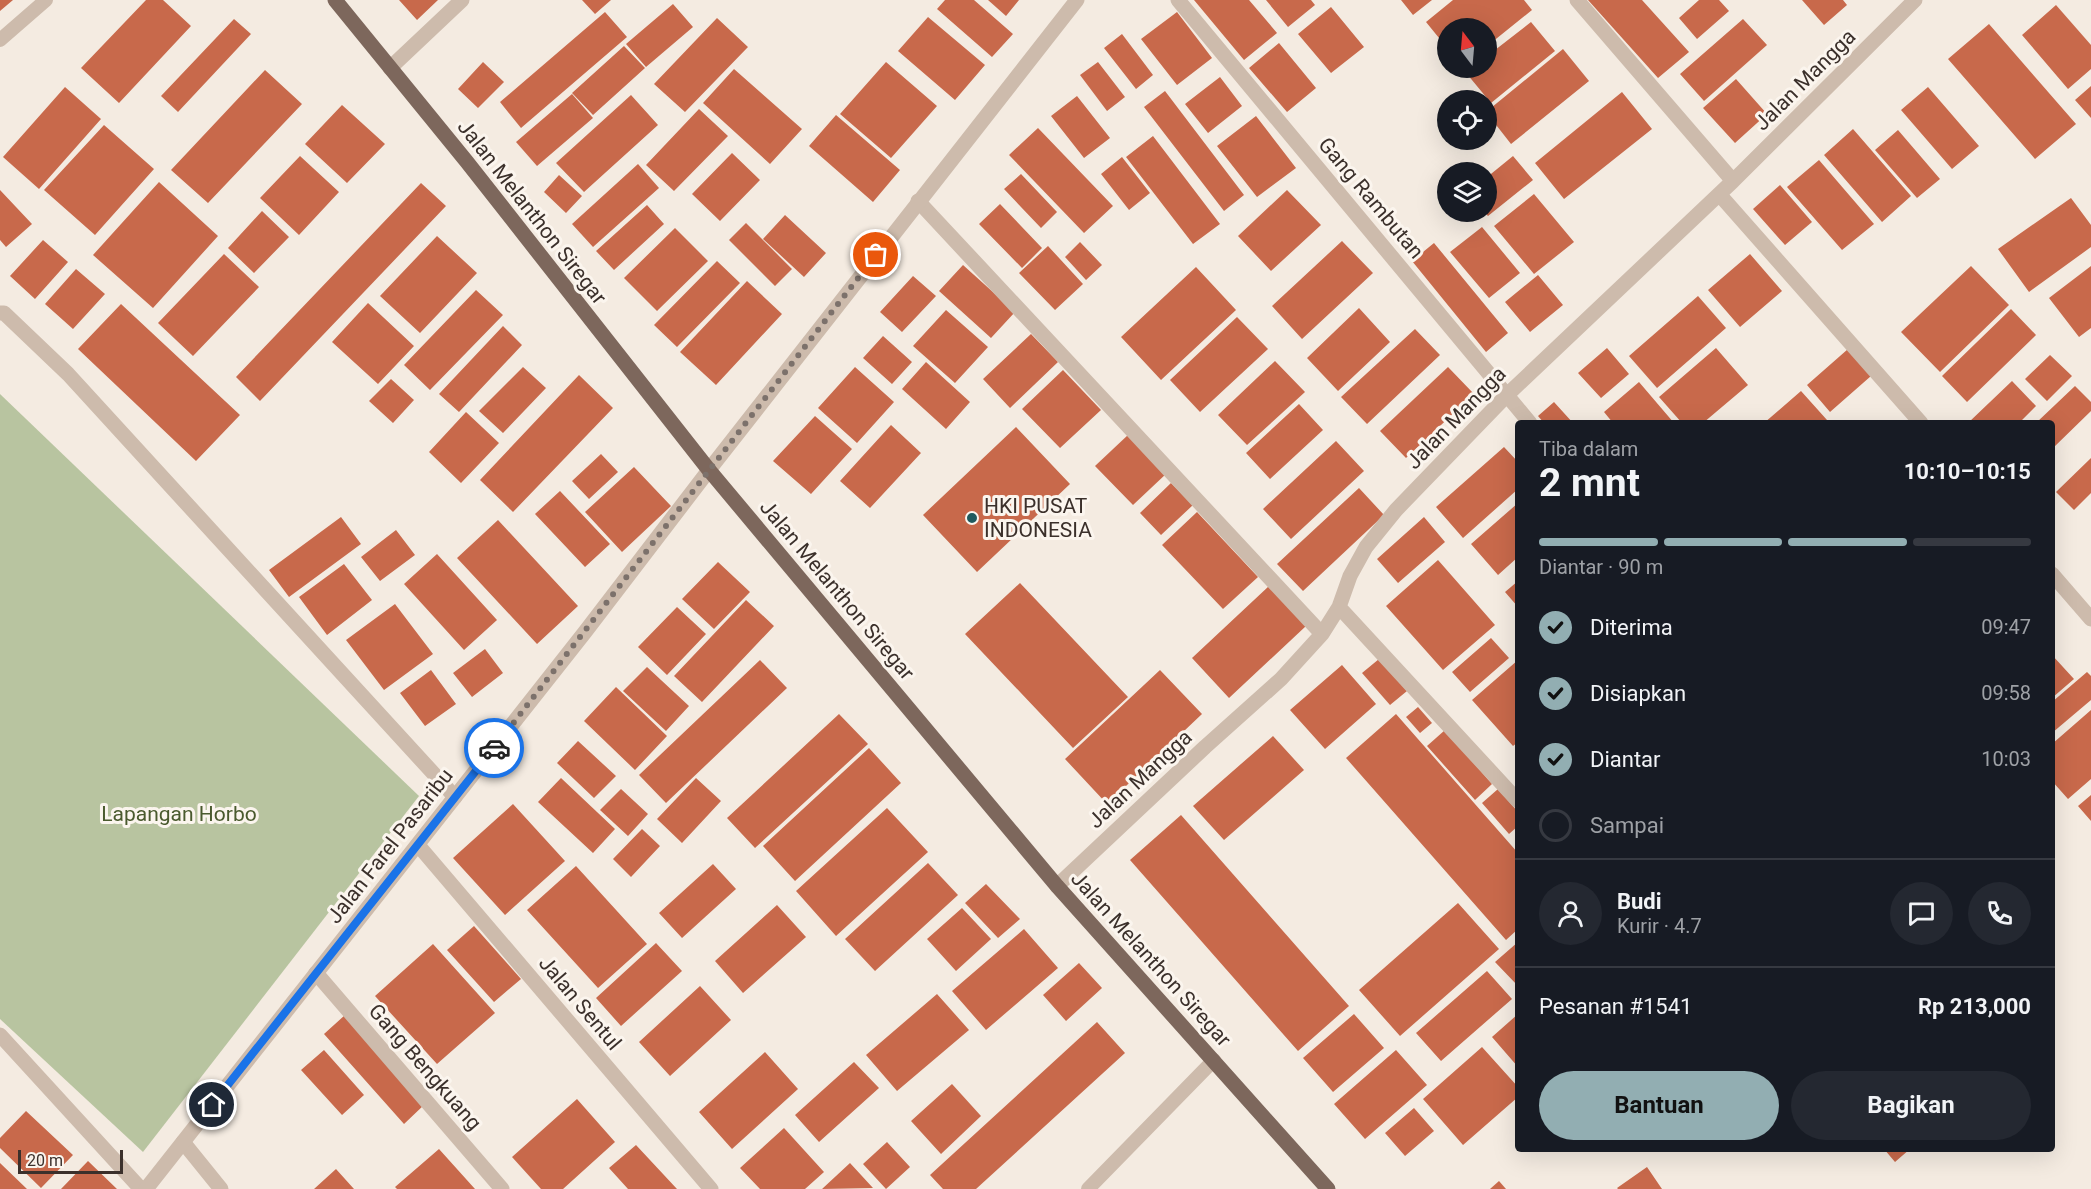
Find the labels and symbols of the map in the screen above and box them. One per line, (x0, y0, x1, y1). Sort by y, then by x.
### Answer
north arrow (1437, 18, 1497, 78)
street label: Jalan Mangga (1750, 25, 1860, 135)
street label: Jalan Melanthon Siregar (453, 115, 611, 309)
street label: Gang Rambutan (1313, 133, 1429, 263)
pin (850, 229, 901, 280)
street label: Jalan Mangga (1401, 362, 1511, 474)
place label: HKI PUSAT INDONESIA (984, 494, 1092, 542)
street label: Jalan Melanthon Siregar (755, 495, 919, 685)
marker: HKI PUSAT INDONESIA (965, 511, 979, 525)
courier (464, 718, 524, 778)
street label: Jalan Mangga (1083, 725, 1197, 833)
street label: Jalan Farel Pasaribu (322, 764, 458, 928)
park label: Lapangan Horbo (101, 802, 257, 826)
street label: Jalan Melanthon Siregar (1066, 867, 1236, 1051)
street label: Jalan Sentul (534, 951, 626, 1055)
street label: Gang Bengkuang (364, 999, 486, 1135)
pin (186, 1079, 237, 1130)
scale bar (18, 1147, 123, 1174)

